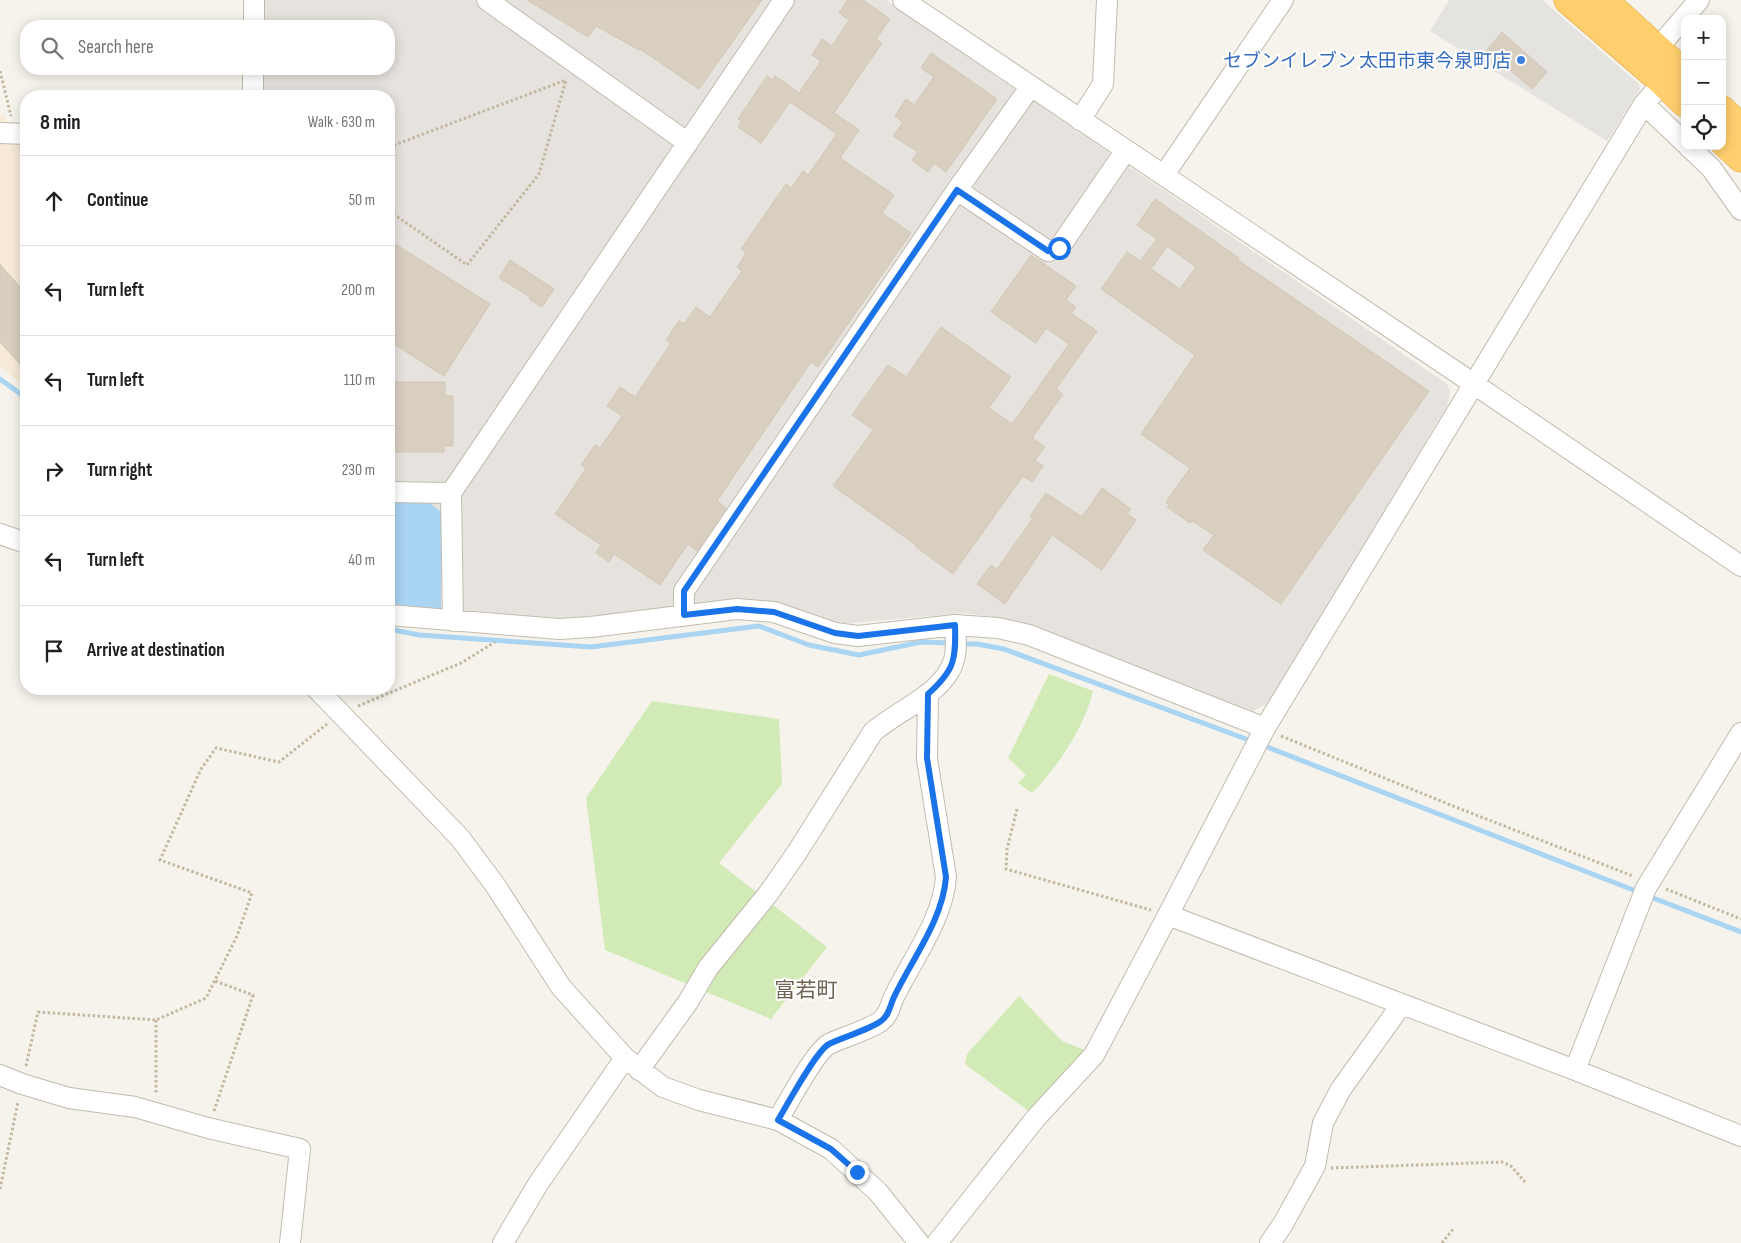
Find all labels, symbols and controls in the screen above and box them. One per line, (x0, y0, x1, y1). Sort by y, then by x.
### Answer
map controls (1681, 15, 1726, 150)
button: + (1681, 15, 1726, 60)
search box (20, 20, 395, 75)
icon: search (38, 34, 66, 62)
text: Search here (78, 36, 154, 59)
place label: セブンイレブン 太田市東今泉町店 (1223, 50, 1511, 73)
marker: セブンイレブン 太田市東今泉町店 (1515, 54, 1527, 66)
button: − (1681, 60, 1726, 105)
button: locate (1681, 105, 1726, 150)
text: 8 min (40, 110, 81, 135)
text: Walk · 630 m (308, 113, 375, 132)
icon: ahead (40, 187, 68, 215)
text: Continue (87, 189, 148, 212)
text: 50 m (349, 191, 375, 210)
route start (1048, 237, 1071, 260)
icon: left (40, 277, 68, 305)
text: Turn left (87, 279, 144, 302)
text: 200 m (341, 281, 375, 300)
icon: left (40, 367, 68, 395)
text: Turn left (87, 369, 144, 392)
text: 110 m (344, 371, 375, 390)
icon: right (40, 457, 68, 485)
text: Turn right (87, 459, 152, 482)
text: 230 m (342, 461, 375, 480)
icon: left (40, 547, 68, 575)
text: Turn left (87, 549, 144, 572)
text: 40 m (348, 551, 375, 570)
icon: arrive (40, 637, 68, 665)
text: Arrive at destination (87, 639, 225, 662)
district label: 富若町 (775, 978, 838, 1003)
route end (846, 1161, 869, 1184)

